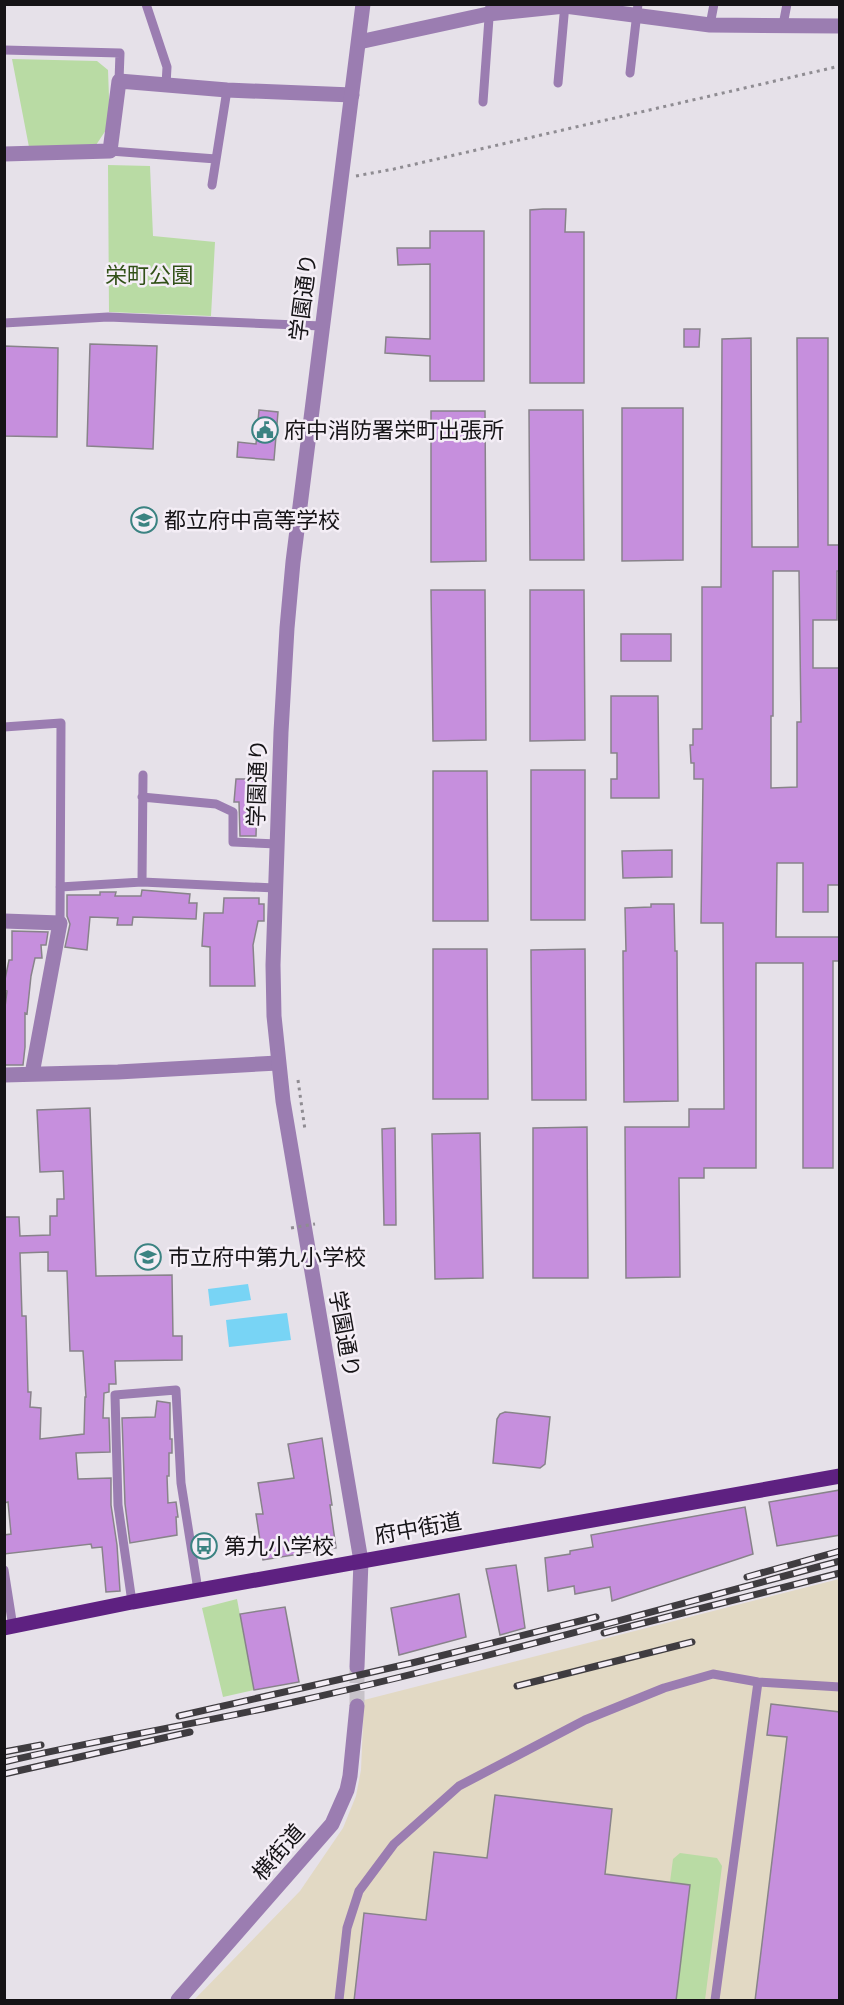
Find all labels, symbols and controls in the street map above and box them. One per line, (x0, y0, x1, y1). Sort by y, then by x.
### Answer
street label: 学園通り (287, 252, 320, 342)
park label: 栄町公園 (105, 264, 193, 287)
public building icon: 府中消防署栄町出張所 (250, 415, 280, 445)
place label: 府中消防署栄町出張所 (284, 419, 504, 442)
school or university icon: 都立府中高等学校 (129, 505, 159, 535)
place label: 都立府中高等学校 (164, 509, 340, 532)
street label: 学園通り (244, 739, 271, 827)
school or university icon: 市立府中第九小学校 (133, 1242, 163, 1272)
place label: 市立府中第九小学校 (168, 1246, 366, 1269)
street label: 学園通り (326, 1289, 363, 1379)
street label: 府中街道 (373, 1510, 463, 1547)
bus stop icon: 第九小学校 (189, 1531, 219, 1561)
place label: 第九小学校 (224, 1535, 334, 1558)
street label: 横街道 (248, 1820, 309, 1885)

